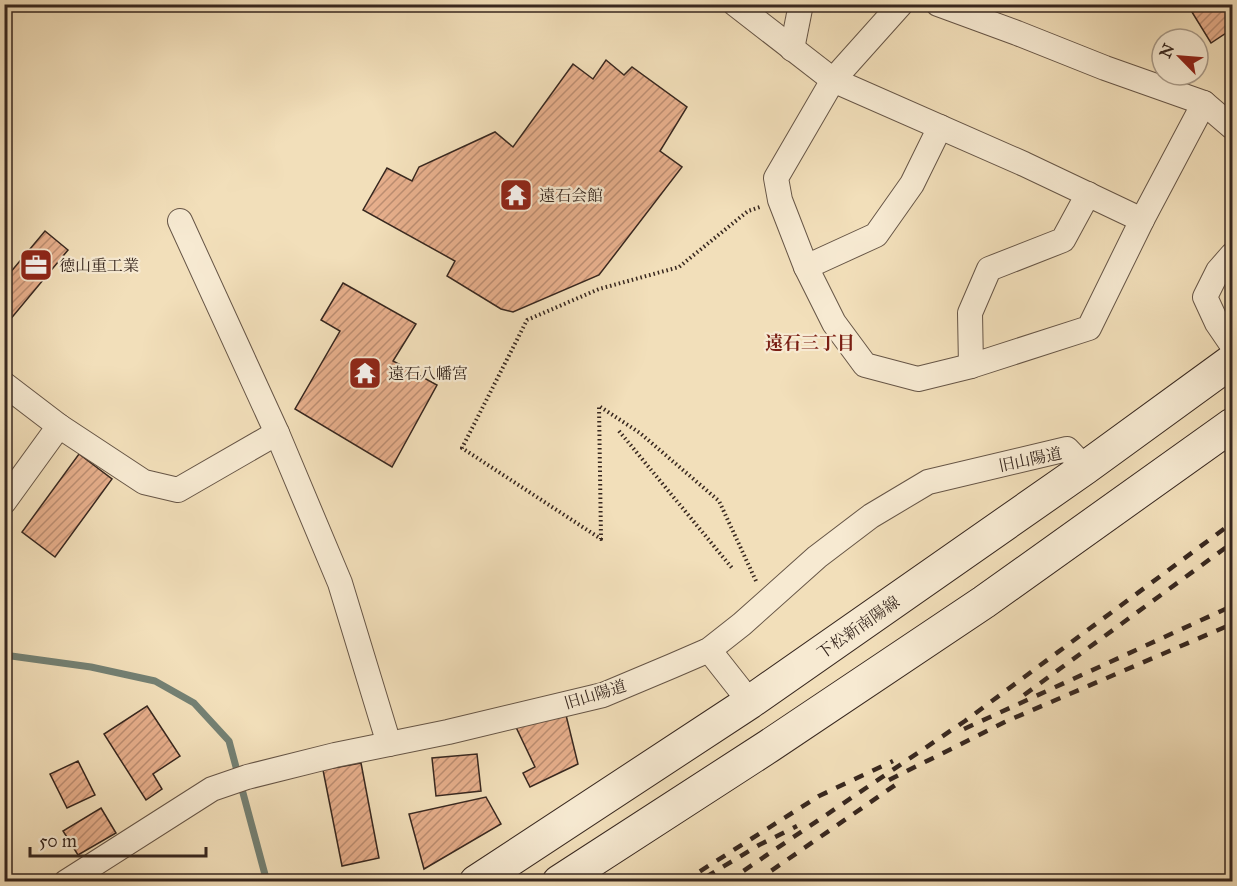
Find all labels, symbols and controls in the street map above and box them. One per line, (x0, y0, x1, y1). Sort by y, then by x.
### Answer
north arrow (1150, 27, 1210, 87)
text: N (1155, 40, 1179, 61)
temple icon: 遠石会館 (498, 177, 534, 213)
place label: 遠石会館 (539, 186, 603, 205)
office icon: 徳山重工業 (18, 247, 54, 283)
place label: 徳山重工業 (59, 256, 139, 275)
district label: 遠石三丁目 (765, 332, 855, 354)
temple icon: 遠石八幡宮 (347, 355, 383, 391)
place label: 遠石八幡宮 (388, 364, 468, 383)
street label: 旧山陽道 (997, 444, 1063, 475)
street label: 下松新南陽線 (814, 592, 903, 663)
street label: 旧山陽道 (562, 676, 629, 713)
scale bar (30, 820, 206, 858)
text: 50 m (39, 830, 77, 852)

